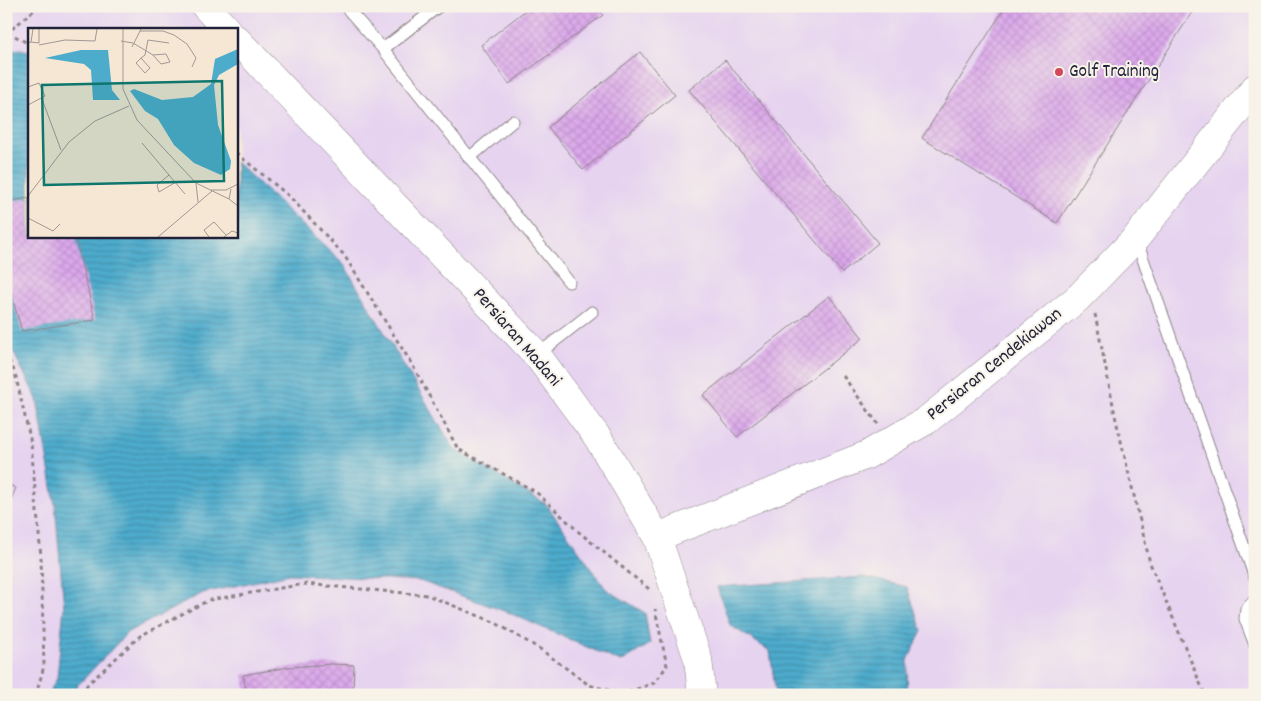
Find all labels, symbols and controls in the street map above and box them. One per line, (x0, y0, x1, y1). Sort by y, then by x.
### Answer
inset map (28, 28, 238, 238)
place label: Golf Training (1069, 59, 1159, 86)
marker: Golf Training (1053, 66, 1065, 78)
street label: Persiaran Madani (465, 282, 567, 394)
street label: Persiaran Cendekiawan (921, 302, 1069, 428)

